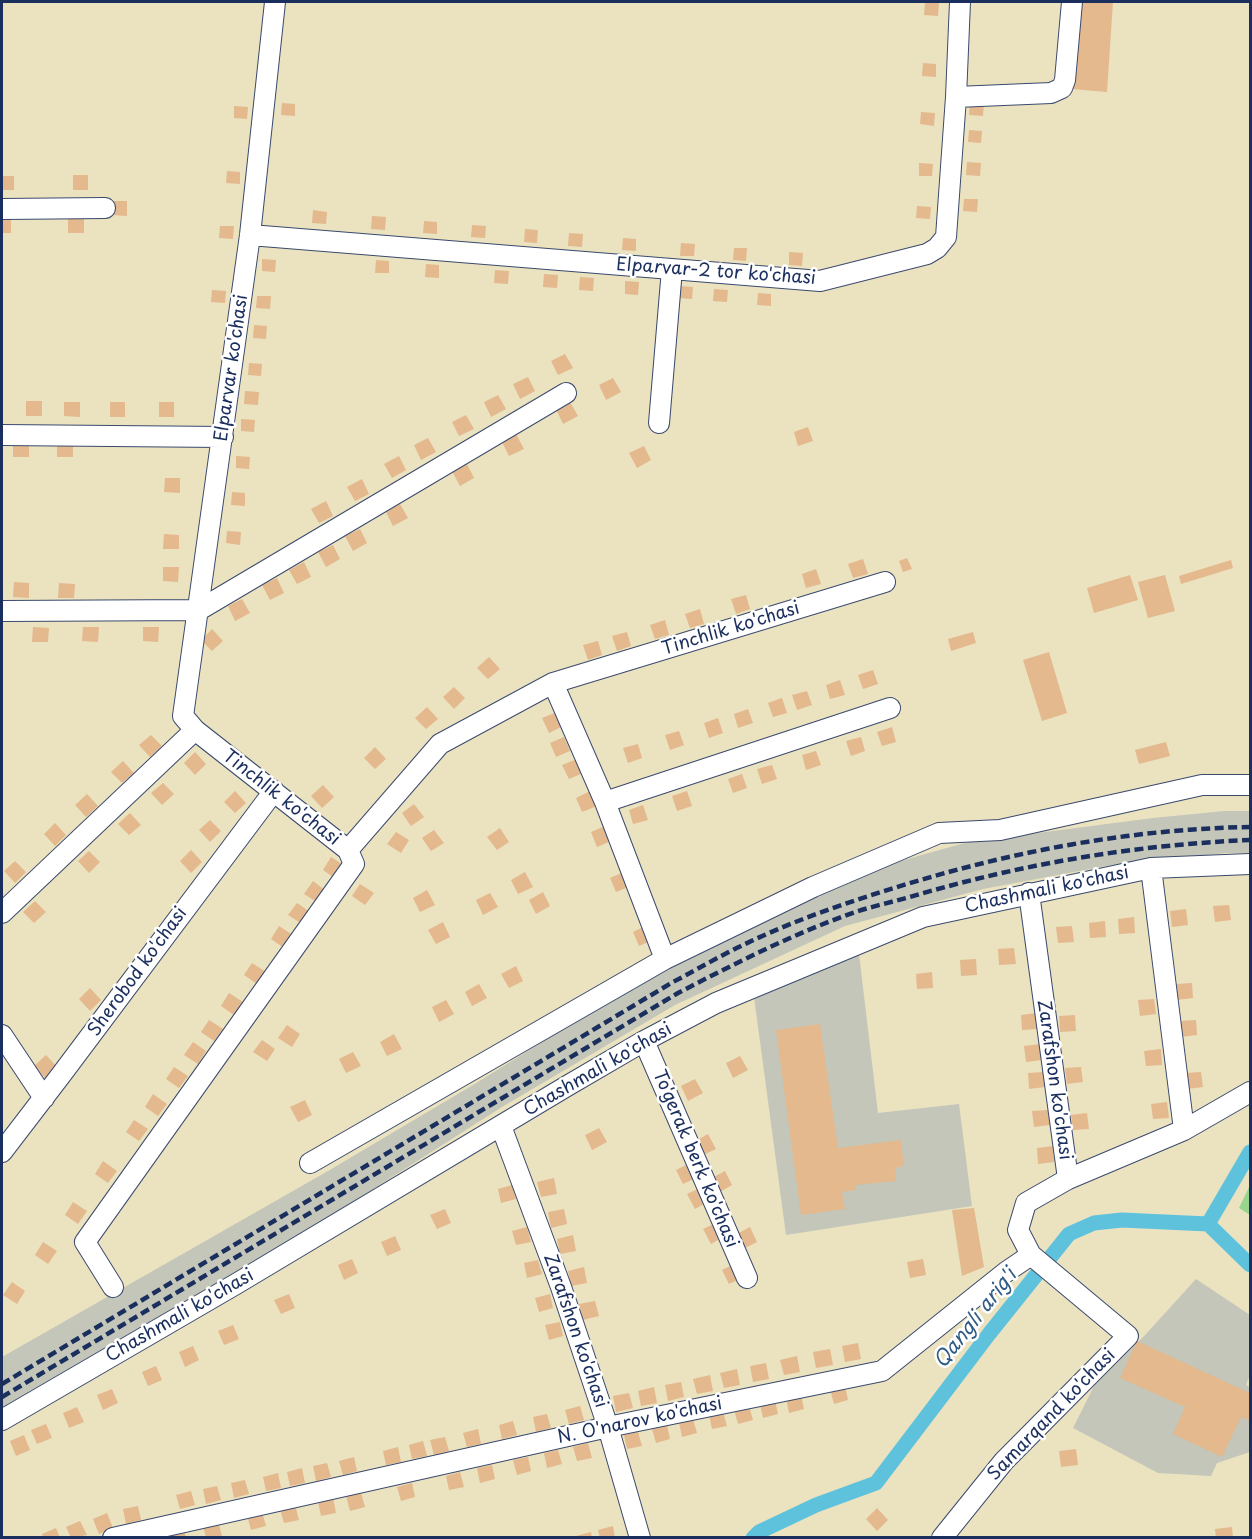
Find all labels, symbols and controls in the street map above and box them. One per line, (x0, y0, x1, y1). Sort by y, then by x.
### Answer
street label: Elparvar-2 tor ko'chasi (615, 254, 817, 290)
street label: Elparvar ko'chasi (211, 293, 253, 443)
street label: Tinchlik ko'chasi (660, 598, 802, 660)
street label: Tinchlik ko'chasi (218, 745, 344, 851)
street label: Chashmali ko'chasi (963, 862, 1131, 918)
street label: Sherobod ko'chasi (84, 903, 192, 1041)
street label: Zarafshon ko'chasi (1032, 999, 1076, 1161)
street label: Chashmali ko'chasi (520, 1019, 676, 1121)
street label: To'gerak berk ko'chasi (648, 1067, 742, 1251)
street label: Zarafshon ko'chasi (539, 1251, 611, 1411)
water label: Qangli arig'i (930, 1264, 1022, 1374)
street label: Chashmali ko'chasi (102, 1265, 258, 1367)
street label: Samarqand ko'chasi (984, 1345, 1120, 1485)
street label: N. O'narov ko'chasi (556, 1393, 724, 1449)

